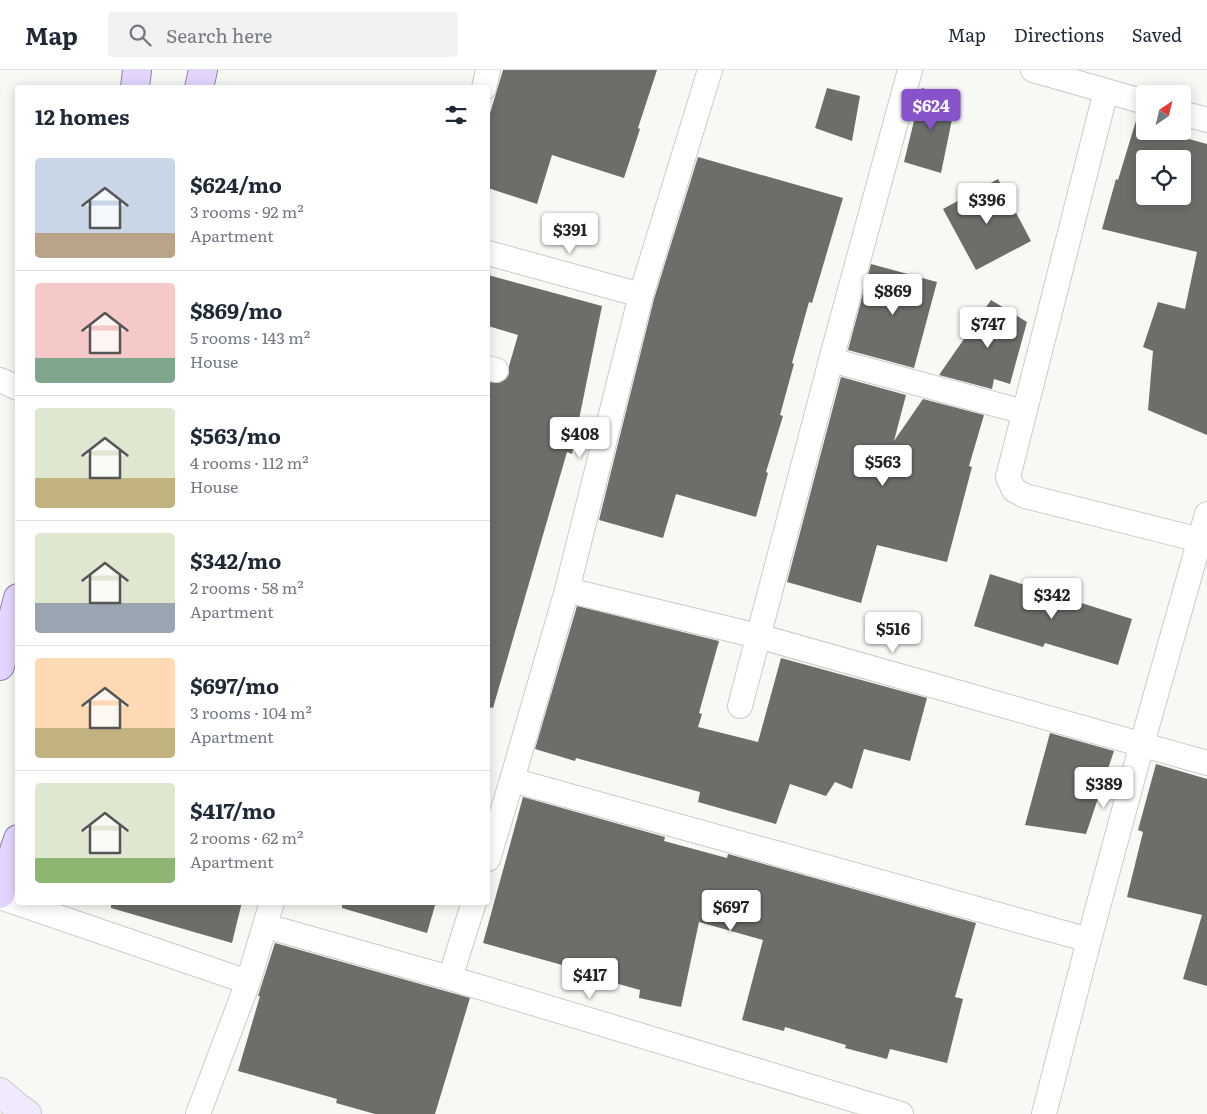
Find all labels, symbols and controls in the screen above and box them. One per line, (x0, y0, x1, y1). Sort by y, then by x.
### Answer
search box (108, 12, 458, 57)
text: Map (25, 17, 78, 52)
icon: search (126, 21, 154, 49)
text: Search here (166, 21, 272, 49)
text: Map (948, 21, 986, 48)
text: Directions (1014, 21, 1104, 48)
text: Saved (1132, 21, 1182, 48)
north arrow (1136, 85, 1191, 140)
map controls (1136, 85, 1191, 205)
pin: $624 (901, 88, 961, 131)
text: $624 (912, 93, 950, 117)
text: 12 homes (35, 100, 129, 131)
icon: filters (442, 101, 470, 129)
button: locate (1136, 150, 1191, 205)
text: $624/mo (190, 168, 282, 199)
icon: home (75, 178, 135, 238)
pin: $396 (957, 182, 1017, 225)
text: $396 (969, 187, 1005, 211)
text: 3 rooms · 92 m² (190, 199, 304, 223)
pin: $391 (540, 212, 600, 255)
text: $391 (553, 217, 587, 241)
text: Apartment (190, 223, 274, 247)
pin: $869 (863, 274, 923, 316)
text: $869 (874, 278, 912, 302)
text: $869/mo (190, 294, 282, 325)
icon: home (75, 303, 135, 363)
pin: $747 (958, 306, 1018, 349)
text: $747 (971, 311, 1005, 335)
text: 5 rooms · 143 m² (190, 325, 310, 349)
text: House (190, 349, 238, 373)
pin: $408 (550, 416, 610, 459)
text: $563/mo (190, 419, 281, 450)
text: $408 (561, 421, 599, 445)
icon: home (75, 428, 135, 488)
pin: $563 (853, 444, 913, 487)
text: $563 (865, 449, 901, 473)
text: 4 rooms · 112 m² (190, 450, 309, 474)
text: House (190, 474, 238, 498)
text: $342/mo (190, 544, 281, 575)
icon: home (75, 553, 135, 613)
text: 2 rooms · 58 m² (190, 575, 304, 599)
pin: $342 (1022, 578, 1082, 620)
text: $342 (1034, 582, 1070, 606)
text: Apartment (190, 599, 274, 623)
pin: $516 (863, 612, 923, 654)
text: $516 (876, 616, 910, 640)
text: $697/mo (190, 669, 279, 700)
icon: home (75, 678, 135, 738)
text: 3 rooms · 104 m² (190, 700, 312, 724)
text: Apartment (190, 724, 274, 748)
pin: $389 (1074, 766, 1134, 809)
text: $389 (1085, 771, 1123, 795)
text: $417/mo (190, 794, 276, 825)
icon: home (75, 803, 135, 863)
text: 2 rooms · 62 m² (190, 825, 303, 849)
text: Apartment (190, 849, 274, 873)
pin: $697 (701, 890, 761, 932)
text: $697 (713, 894, 749, 918)
pin: $417 (560, 958, 620, 1000)
text: $417 (573, 962, 607, 986)

